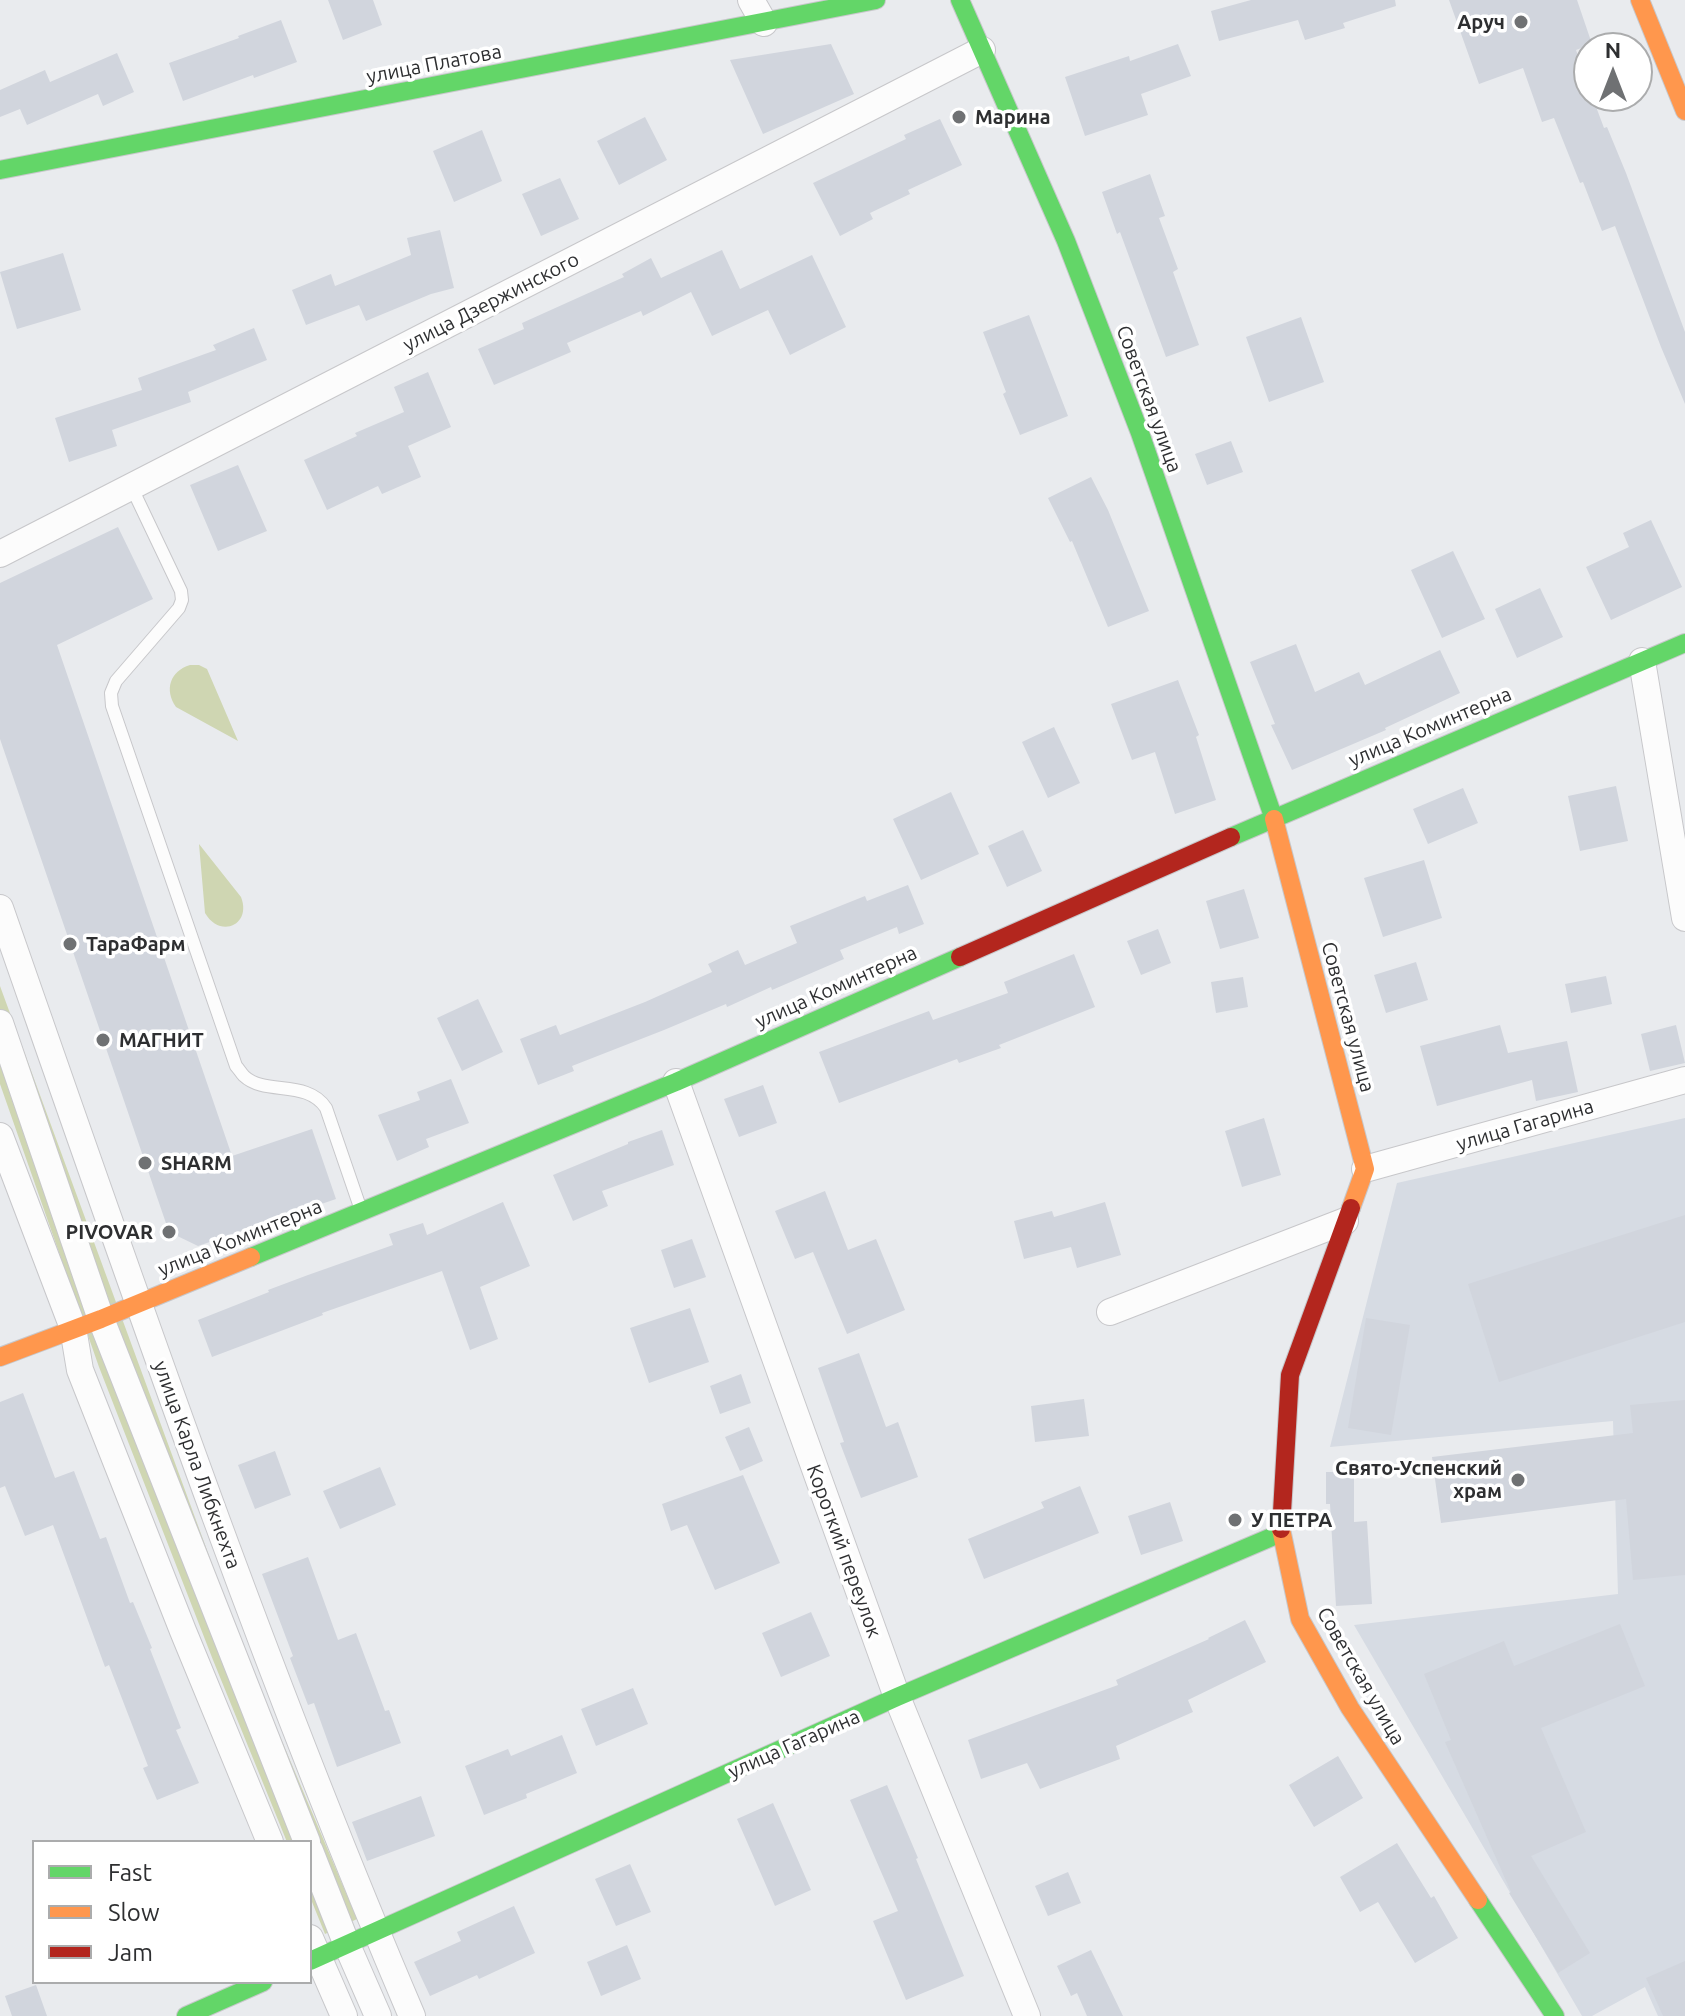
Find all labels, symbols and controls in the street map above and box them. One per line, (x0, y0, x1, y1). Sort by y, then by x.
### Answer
place label: Аруч (1457, 10, 1505, 34)
marker: Аруч (1512, 13, 1530, 31)
north arrow (1573, 32, 1653, 112)
text: N (1605, 37, 1621, 62)
street label: улица Платова (364, 39, 504, 89)
place label: Марина (975, 105, 1051, 129)
marker: Марина (950, 108, 968, 126)
street label: улица Дзержинского (399, 247, 583, 357)
street label: Советская улица (1111, 322, 1187, 476)
street label: улица Коминтерна (1345, 682, 1515, 772)
place label: ТараФарм (86, 932, 186, 956)
marker: ТараФарм (61, 935, 79, 953)
street label: Советская улица (1316, 939, 1380, 1095)
street label: улица Коминтерна (751, 941, 921, 1033)
place label: МАГНИТ (119, 1028, 204, 1052)
marker: МАГНИТ (94, 1031, 112, 1049)
street label: улица Гагарина (1454, 1094, 1596, 1156)
place label: SHARM (161, 1151, 232, 1175)
marker: SHARM (136, 1154, 154, 1172)
street label: улица Коминтерна (155, 1194, 325, 1282)
place label: PIVOVAR (65, 1220, 153, 1244)
marker: PIVOVAR (160, 1223, 178, 1241)
street label: улица Карла Либкнехта (148, 1358, 246, 1572)
place label: Свято-Успенский храм (1335, 1456, 1502, 1503)
street label: Короткий переулок (801, 1461, 887, 1641)
marker: Свято-Успенский храм (1509, 1471, 1527, 1489)
place label: У ПЕТРА (1251, 1508, 1332, 1532)
marker: У ПЕТРА (1226, 1511, 1244, 1529)
street label: Советская улица (1312, 1603, 1410, 1749)
street label: улица Гагарина (724, 1704, 864, 1784)
legend (32, 1840, 312, 1984)
text: Fast (108, 1859, 152, 1886)
text: Slow (108, 1899, 160, 1926)
text: Jam (108, 1939, 153, 1966)

